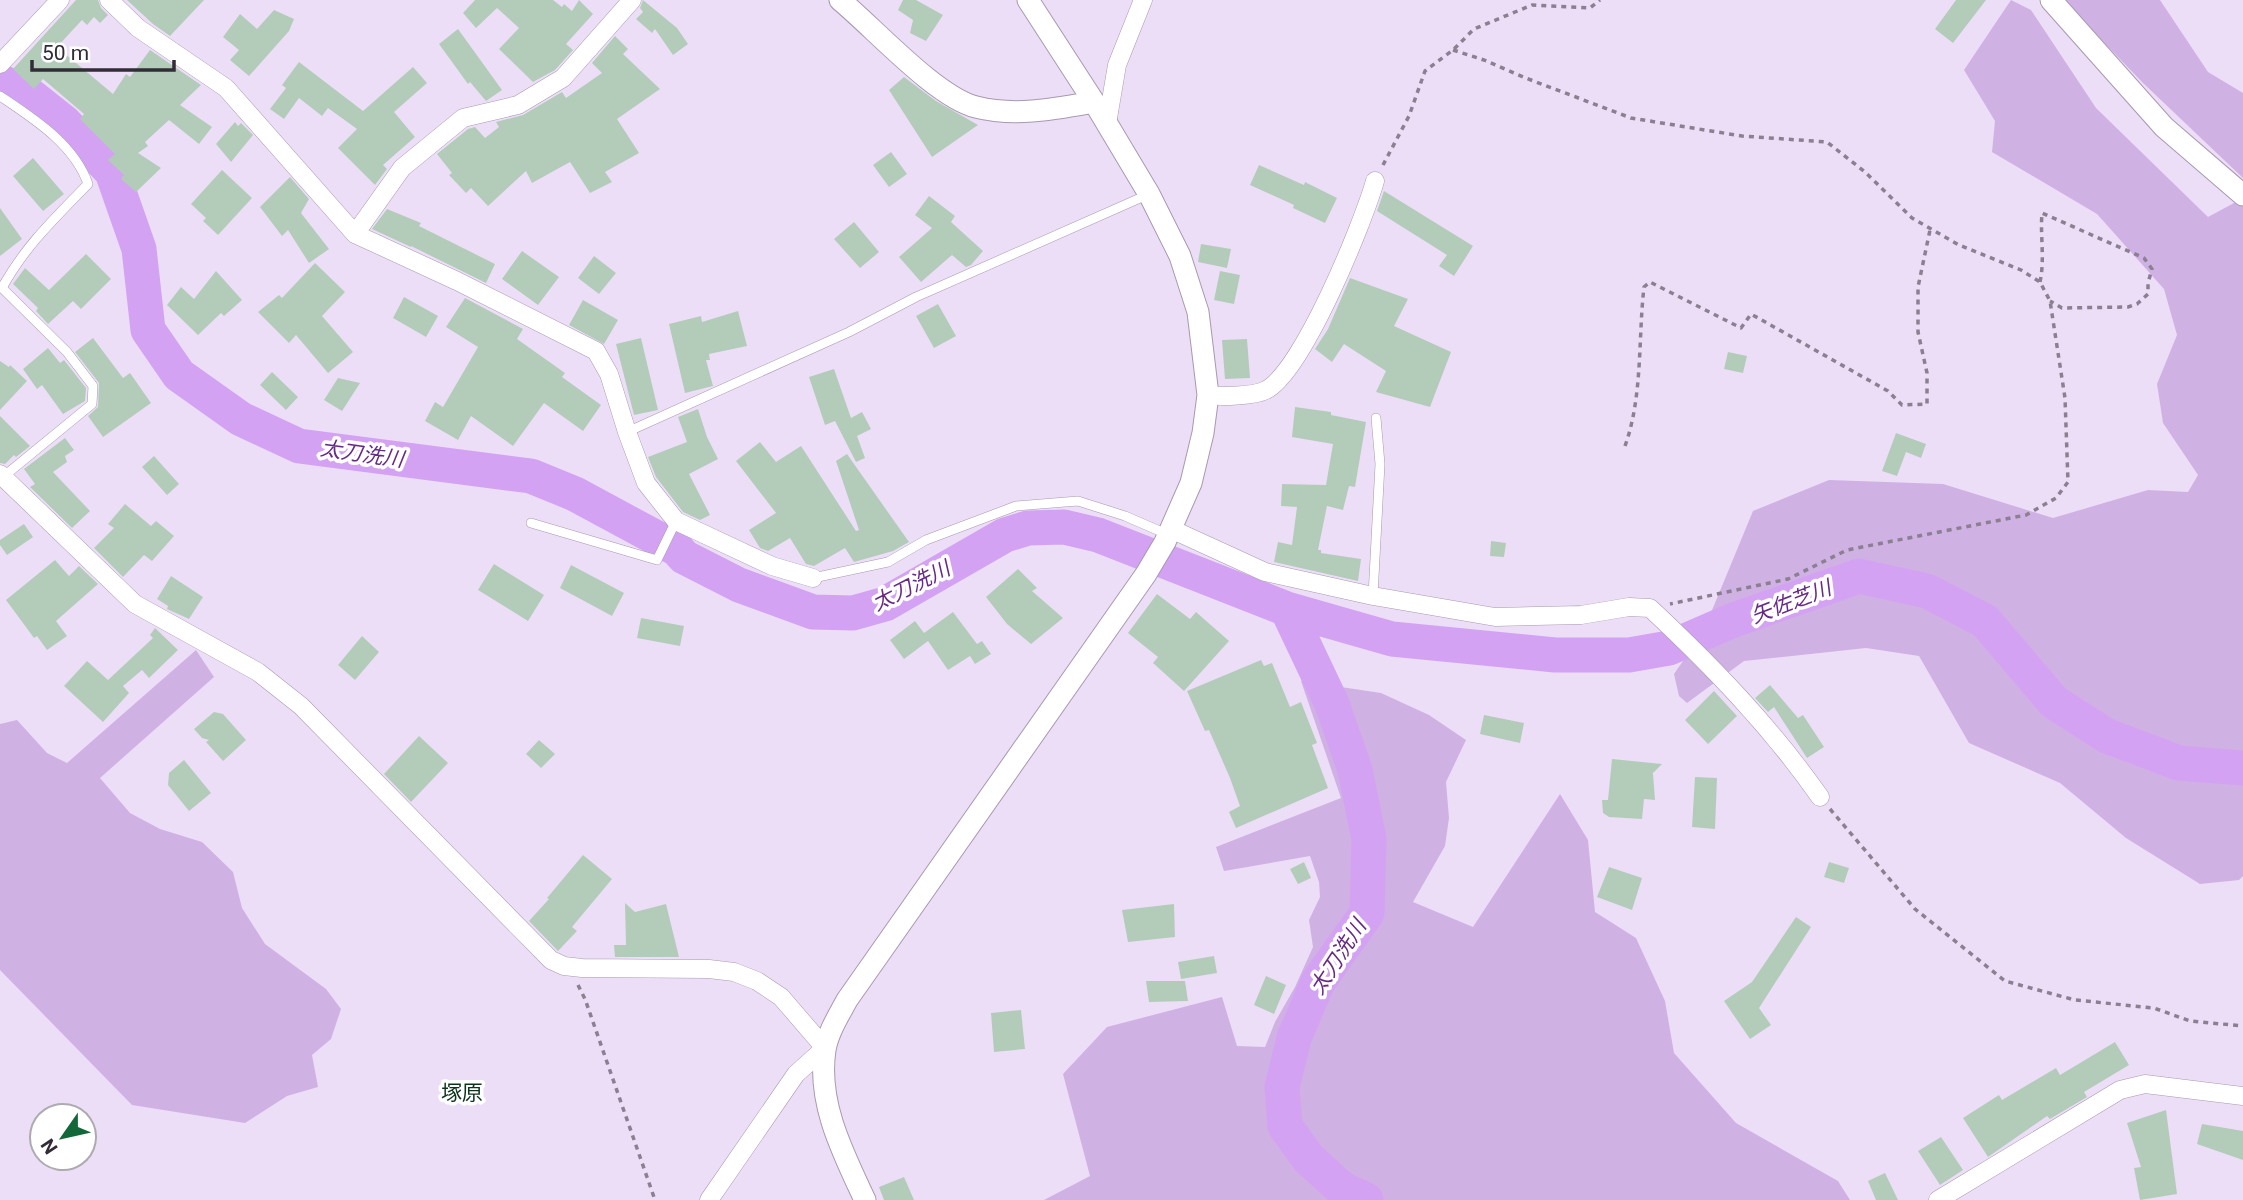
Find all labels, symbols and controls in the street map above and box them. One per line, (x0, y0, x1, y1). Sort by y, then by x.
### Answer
scale bar (32, 28, 173, 72)
text: 50 m (42, 41, 89, 65)
water label: 太刀洗川 (319, 436, 407, 472)
water label: 太刀洗川 (868, 555, 956, 616)
water label: 矢佐芝川 (1747, 575, 1836, 628)
water label: 太刀洗川 (1305, 914, 1372, 999)
district label: 塚原 (441, 1081, 483, 1105)
north arrow (28, 1102, 98, 1172)
text: N (36, 1134, 63, 1158)

